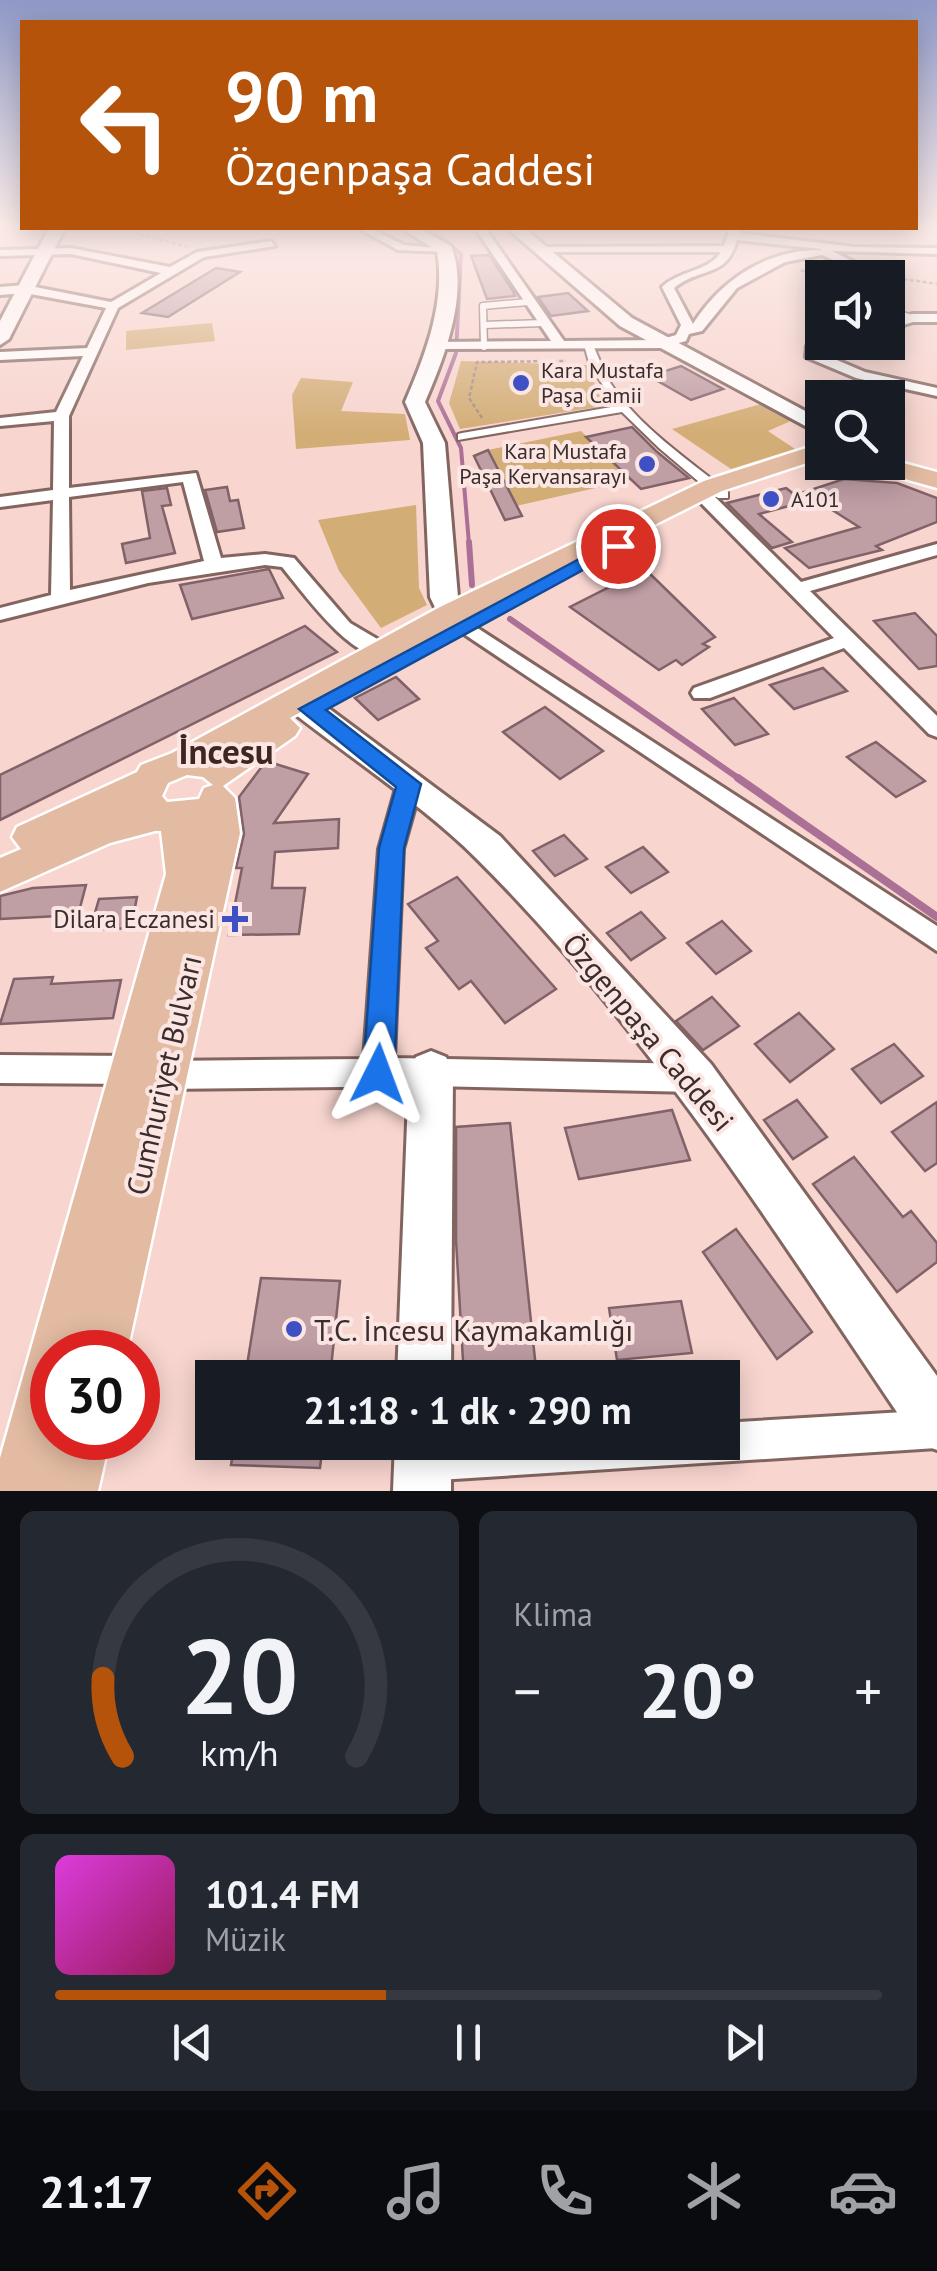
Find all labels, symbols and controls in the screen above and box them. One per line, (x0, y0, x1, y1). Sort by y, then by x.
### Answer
text: 90 m (225, 51, 378, 141)
icon: left (60, 60, 190, 190)
text: Özgenpaşa Caddesi (225, 139, 595, 197)
map controls (805, 260, 905, 480)
button: sound (805, 260, 905, 360)
place label: Kara Mustafa Paşa Camii (541, 356, 664, 409)
marker: Kara Mustafa Paşa Camii (510, 372, 532, 394)
button: search (805, 380, 905, 480)
place label: Kara Mustafa Paşa Kervansarayı (459, 437, 627, 490)
marker: Kara Mustafa Paşa Kervansarayı (636, 453, 658, 475)
place label: A101 (791, 485, 840, 513)
marker: A101 (760, 488, 782, 510)
pin (576, 504, 661, 589)
icon: arrive (591, 519, 646, 574)
district label: İncesu (179, 728, 274, 774)
place label: Dilara Eczanesi (53, 903, 215, 935)
marker: Dilara Eczanesi (224, 908, 246, 930)
street label: Özgenpaşa Caddesi (555, 925, 743, 1139)
street label: Cumhuriyet Bulvarı (116, 951, 210, 1199)
position arrow (326, 1022, 430, 1126)
place label: T.C. İncesu Kaymakamlığı (314, 1310, 633, 1349)
marker: T.C. İncesu Kaymakamlığı (283, 1318, 305, 1340)
speed limit sign: 30 (30, 1330, 160, 1460)
text: 21:18 · 1 dk · 290 m (303, 1385, 632, 1434)
text: Klima (514, 1593, 593, 1635)
text: 20 (180, 1608, 298, 1743)
text: 20° (639, 1642, 757, 1739)
text: − (514, 1655, 541, 1726)
text: + (854, 1655, 882, 1726)
text: km/h (200, 1730, 278, 1776)
text: 101.4 FM (205, 1869, 360, 1918)
text: Müzik (205, 1918, 286, 1960)
icon: previous (165, 2015, 220, 2070)
icon: pause (441, 2015, 496, 2070)
icon: next (717, 2015, 772, 2070)
icon: directions (232, 2156, 302, 2226)
icon: music (381, 2156, 451, 2226)
icon: phone (530, 2156, 600, 2226)
icon: climate (679, 2156, 749, 2226)
icon: car (828, 2156, 898, 2226)
text: 21:17 (39, 2162, 154, 2220)

